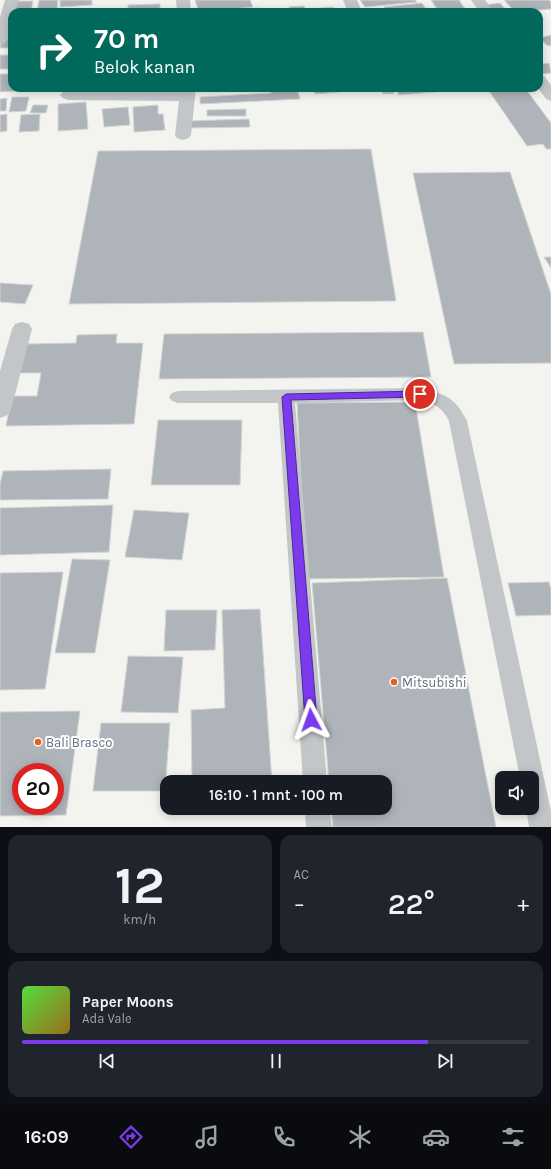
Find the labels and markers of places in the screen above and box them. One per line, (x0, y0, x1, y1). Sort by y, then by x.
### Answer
pin (403, 377, 437, 411)
place label: Mitsubishi (402, 675, 467, 690)
marker: Mitsubishi (389, 677, 399, 687)
place label: Bali Brasco (46, 735, 112, 750)
marker: Bali Brasco (33, 737, 43, 747)

